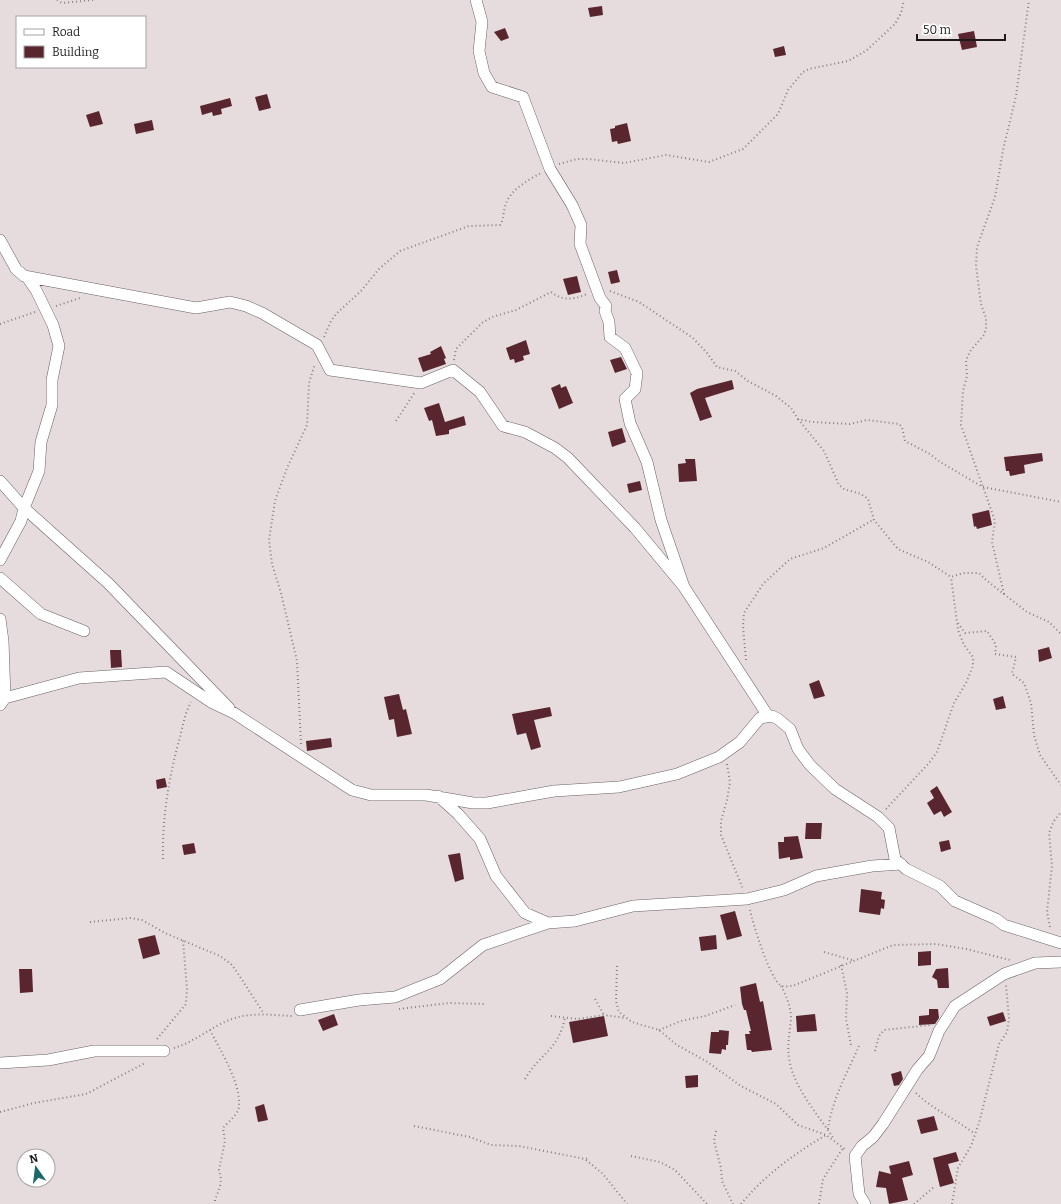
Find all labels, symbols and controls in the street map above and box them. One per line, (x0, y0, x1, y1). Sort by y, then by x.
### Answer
legend (16, 16, 146, 68)
scale bar (917, 16, 1005, 42)
text: 50 m (923, 23, 952, 37)
text: Road (52, 25, 80, 39)
text: Building (52, 45, 99, 59)
north arrow (16, 1148, 56, 1188)
text: N (28, 1151, 40, 1166)

